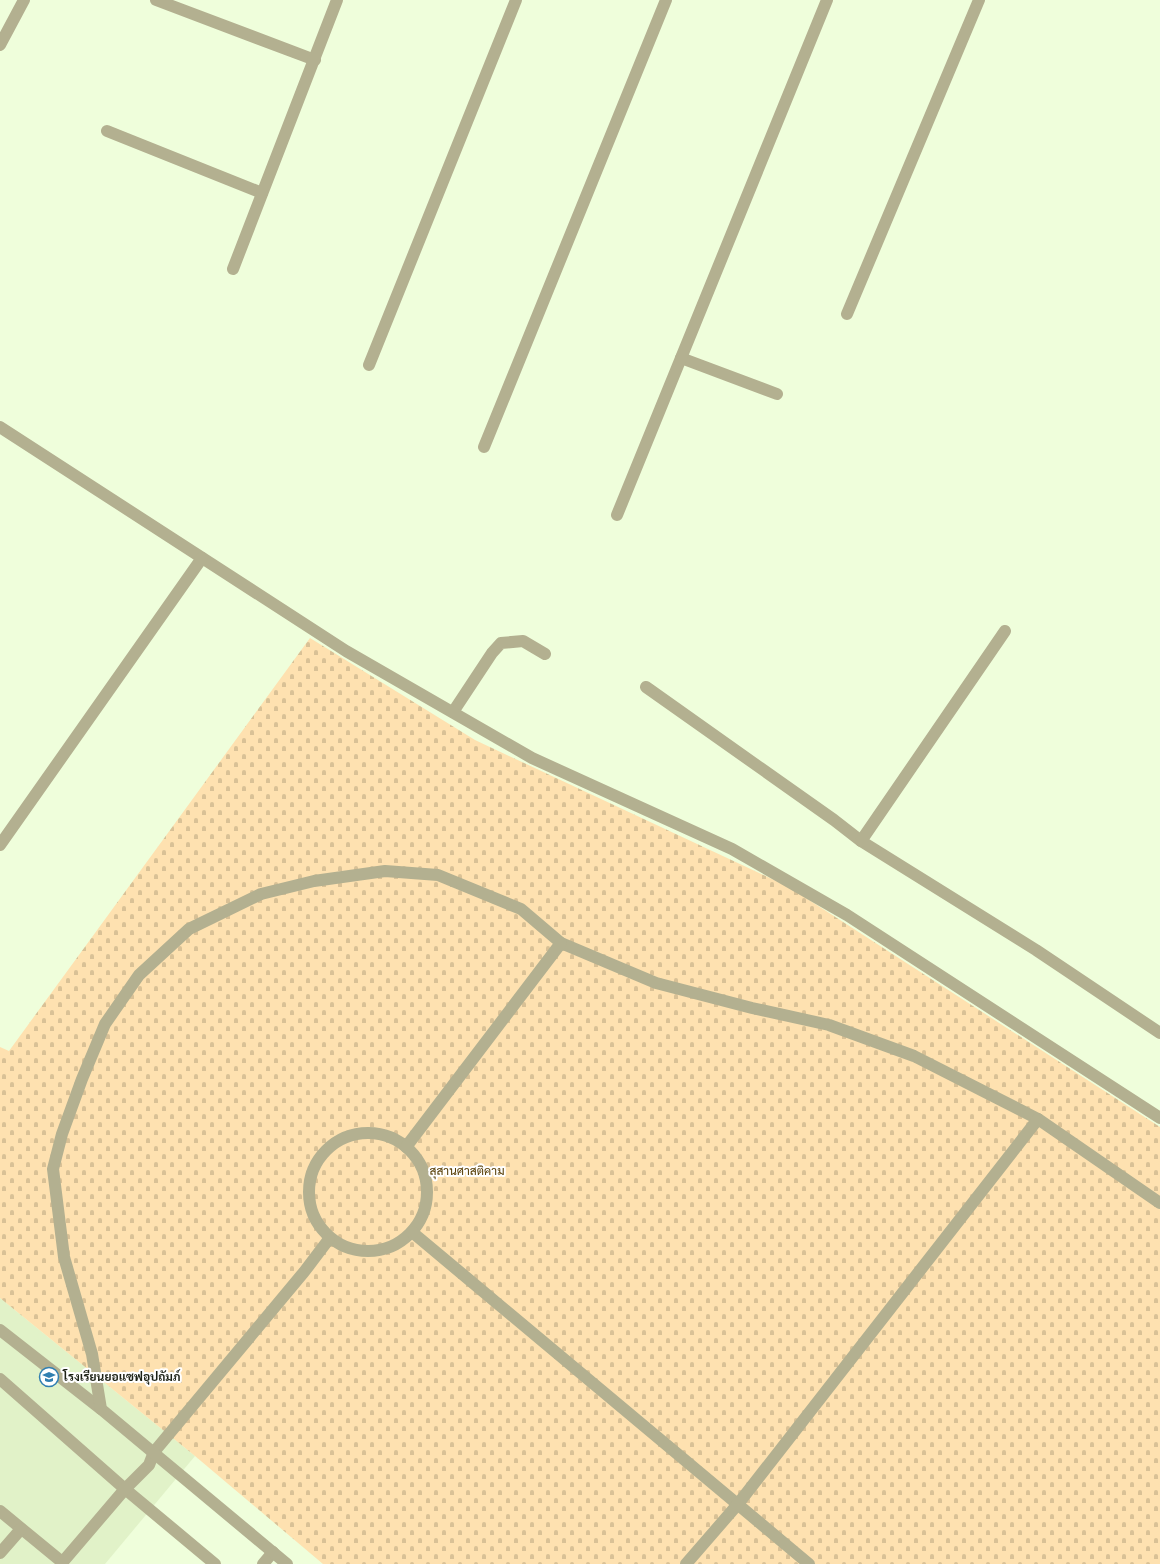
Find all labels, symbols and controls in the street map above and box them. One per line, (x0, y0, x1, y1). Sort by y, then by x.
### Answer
park label: สุสานศาสติคาม (429, 1164, 505, 1180)
school or university icon: โรงเรียนยอแซฟอุปถัมภ์ (38, 1366, 60, 1388)
place label: โรงเรียนยอแซฟอุปถัมภ์ (62, 1369, 181, 1385)

